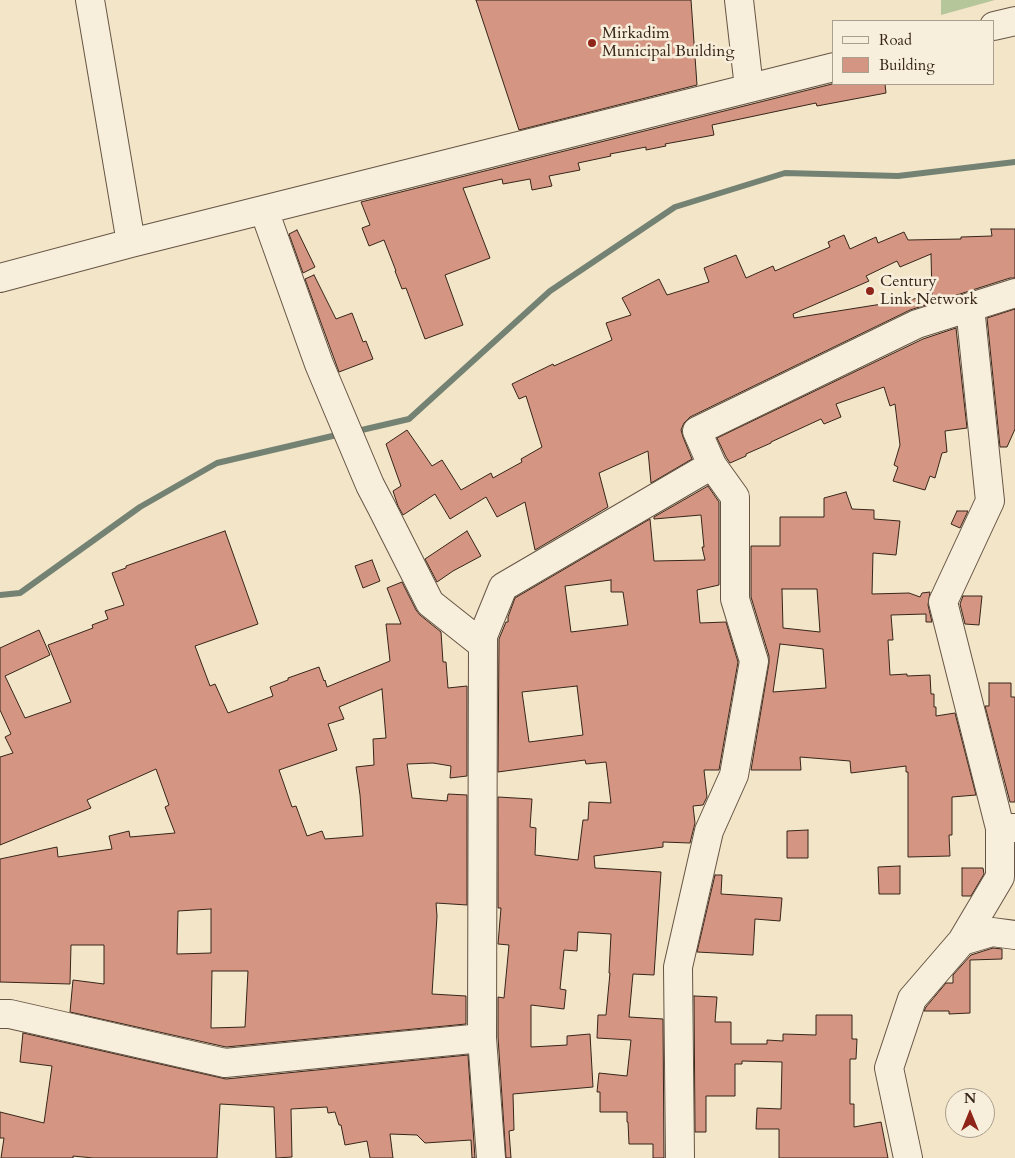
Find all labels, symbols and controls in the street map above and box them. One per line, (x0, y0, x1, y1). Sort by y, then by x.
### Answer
legend (832, 20, 995, 85)
place label: Mirkadim Municipal Building (602, 24, 734, 62)
text: Road (879, 30, 912, 50)
marker: Mirkadim Municipal Building (586, 37, 598, 49)
text: Building (879, 55, 935, 75)
place label: Century Link Network (880, 272, 978, 310)
marker: Century Link Network (864, 285, 876, 297)
north arrow (945, 1088, 995, 1138)
text: N (964, 1089, 976, 1108)

